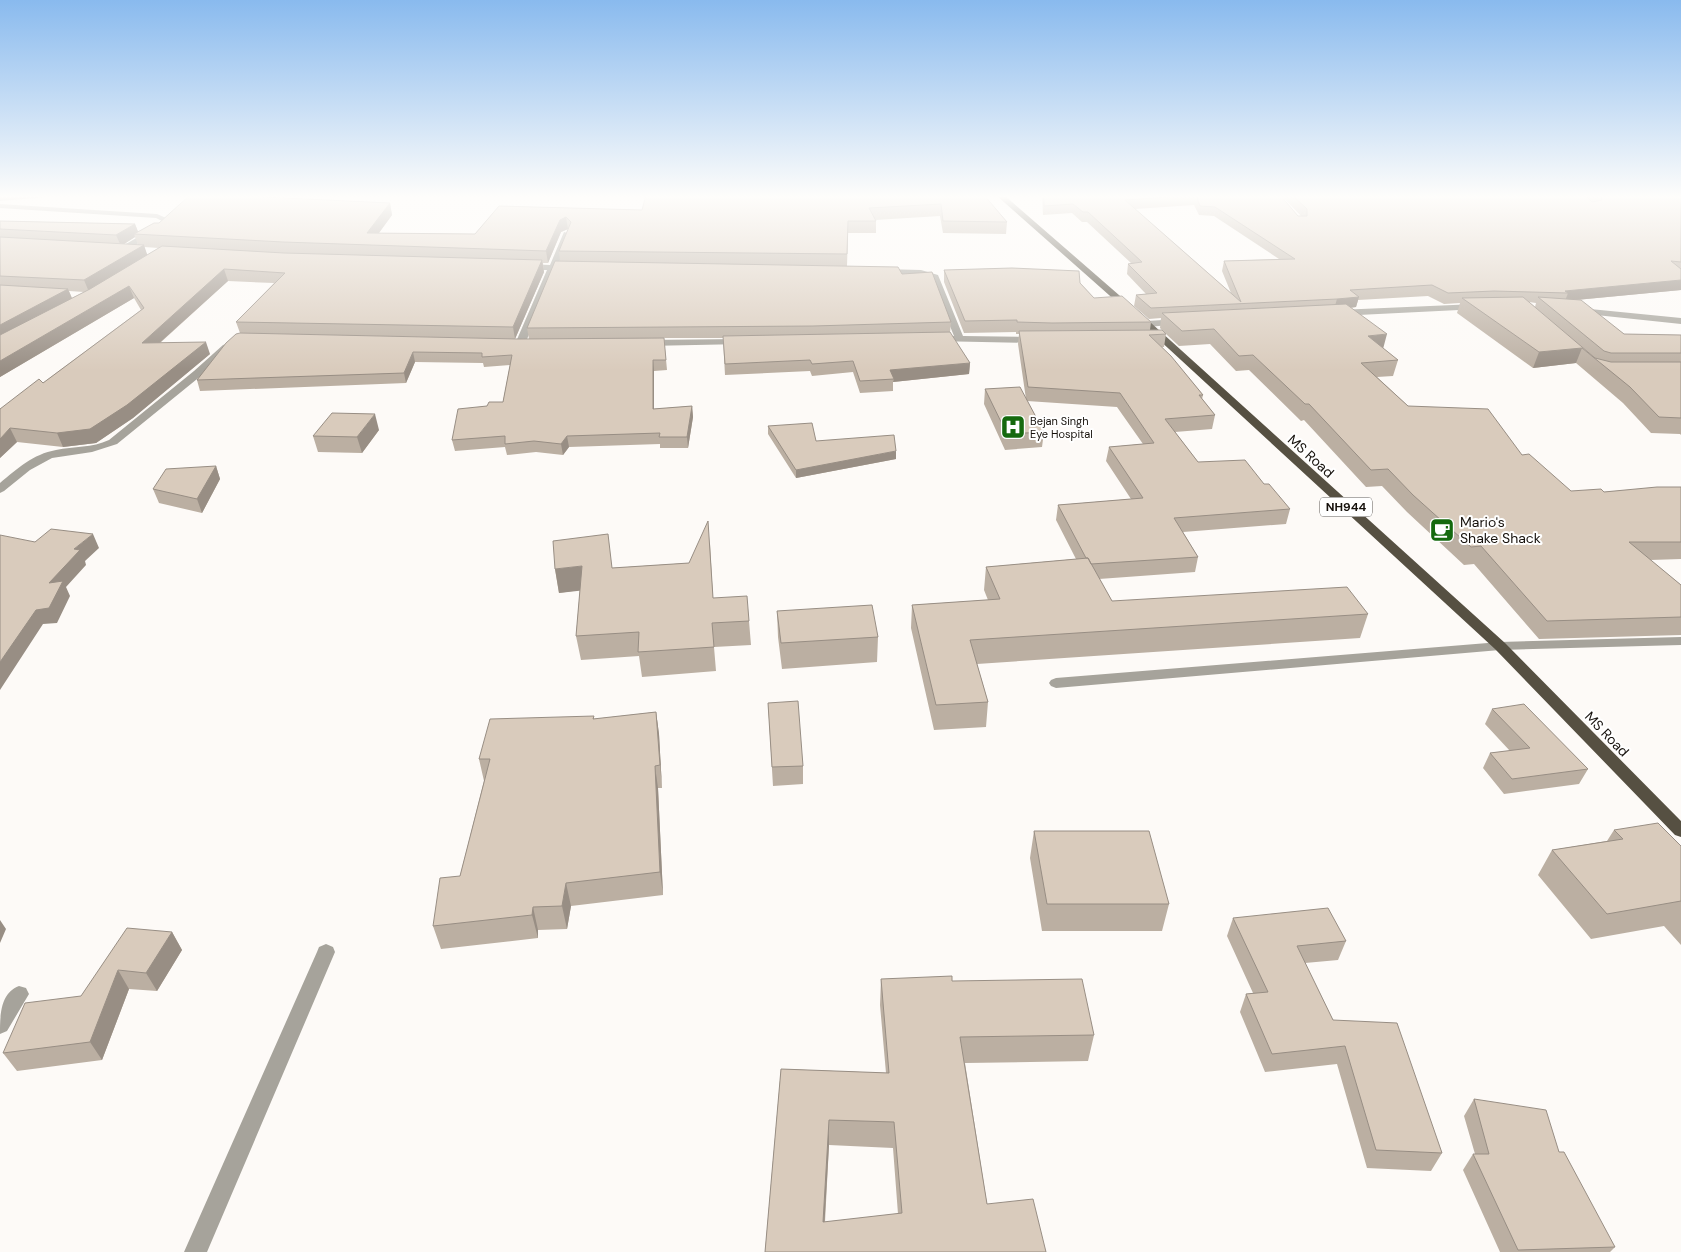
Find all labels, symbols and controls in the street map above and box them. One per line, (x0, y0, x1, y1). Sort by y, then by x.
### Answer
hospital icon: Bejan Singh Eye Hospital (1000, 414, 1026, 440)
place label: Bejan Singh Eye Hospital (1030, 414, 1093, 441)
street label: MS Road (1284, 431, 1338, 481)
road number: NH944 (1320, 498, 1372, 516)
place label: Mario's Shake Shack (1460, 513, 1541, 547)
cafe icon: Mario's Shake Shack (1429, 517, 1455, 543)
street label: MS Road (1581, 708, 1633, 760)

